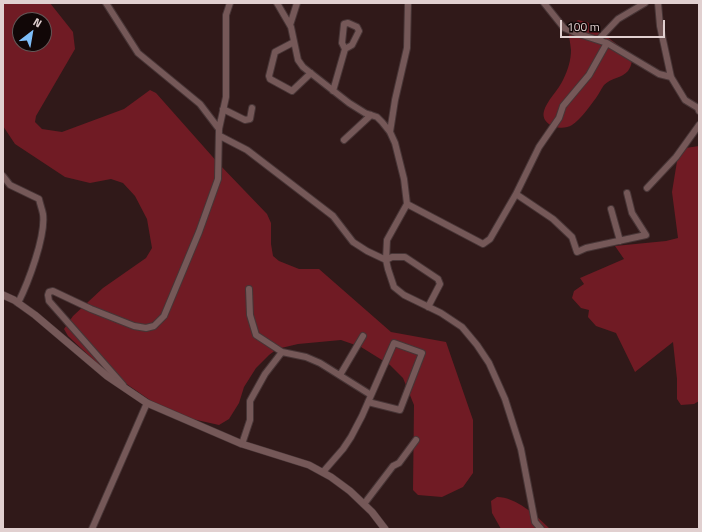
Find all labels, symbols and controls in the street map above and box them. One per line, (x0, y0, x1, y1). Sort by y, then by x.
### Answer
north arrow (12, 12, 52, 52)
scale bar (562, 12, 667, 38)
text: N (30, 14, 45, 31)
text: 100 m (567, 17, 600, 36)

